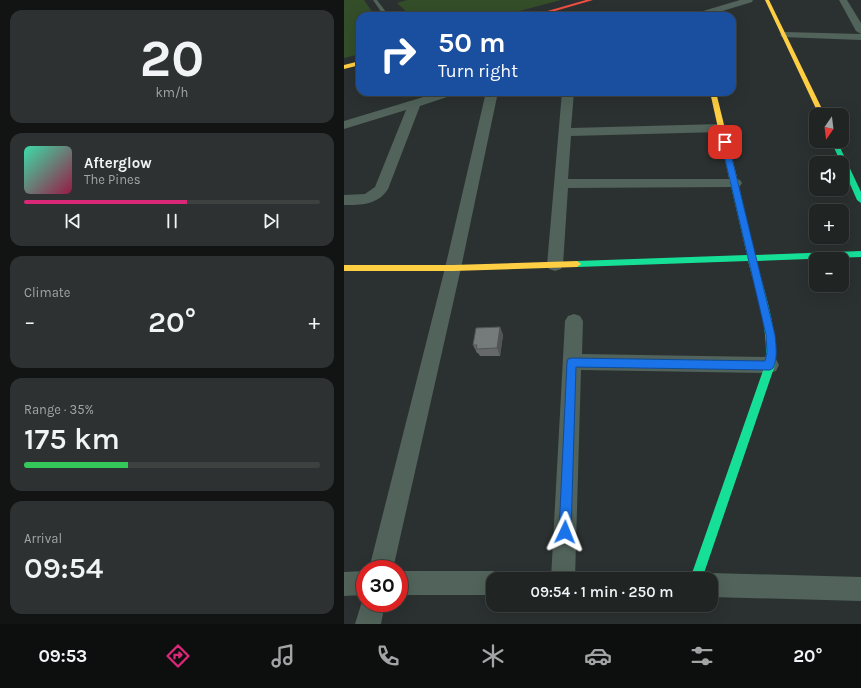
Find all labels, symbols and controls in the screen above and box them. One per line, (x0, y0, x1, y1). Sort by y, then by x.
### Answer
text: 50 m (438, 26, 506, 59)
text: 20 (140, 28, 204, 89)
icon: right (372, 28, 424, 80)
text: Turn right (438, 60, 518, 82)
text: km/h (156, 85, 188, 100)
north arrow (809, 108, 849, 148)
map controls (809, 108, 849, 292)
pin (708, 125, 742, 159)
icon: arrive (714, 131, 736, 153)
text: Afterglow (84, 154, 152, 172)
button: sound (809, 156, 849, 196)
text: The Pines (84, 172, 141, 187)
button: + (809, 204, 849, 244)
icon: previous (62, 210, 84, 232)
icon: pause (161, 210, 183, 232)
icon: next (260, 210, 282, 232)
button: − (809, 252, 849, 292)
text: Climate (24, 285, 70, 300)
text: 20° (148, 304, 196, 340)
text: − (24, 309, 36, 335)
text: + (308, 309, 320, 335)
text: Range · 35% (24, 402, 94, 417)
text: 175 km (24, 421, 120, 457)
position arrow (544, 511, 586, 553)
text: Arrival (24, 531, 62, 546)
text: 09:54 (24, 550, 103, 586)
speed limit sign: 30 (356, 560, 408, 612)
text: 09:54 · 1 min · 250 m (531, 583, 673, 601)
icon: directions (164, 642, 192, 670)
icon: music (269, 642, 297, 670)
icon: phone (374, 642, 402, 670)
icon: climate (479, 642, 507, 670)
icon: car (584, 642, 612, 670)
icon: filters (688, 642, 716, 670)
text: 09:53 (38, 645, 87, 667)
text: 20° (793, 645, 823, 667)

